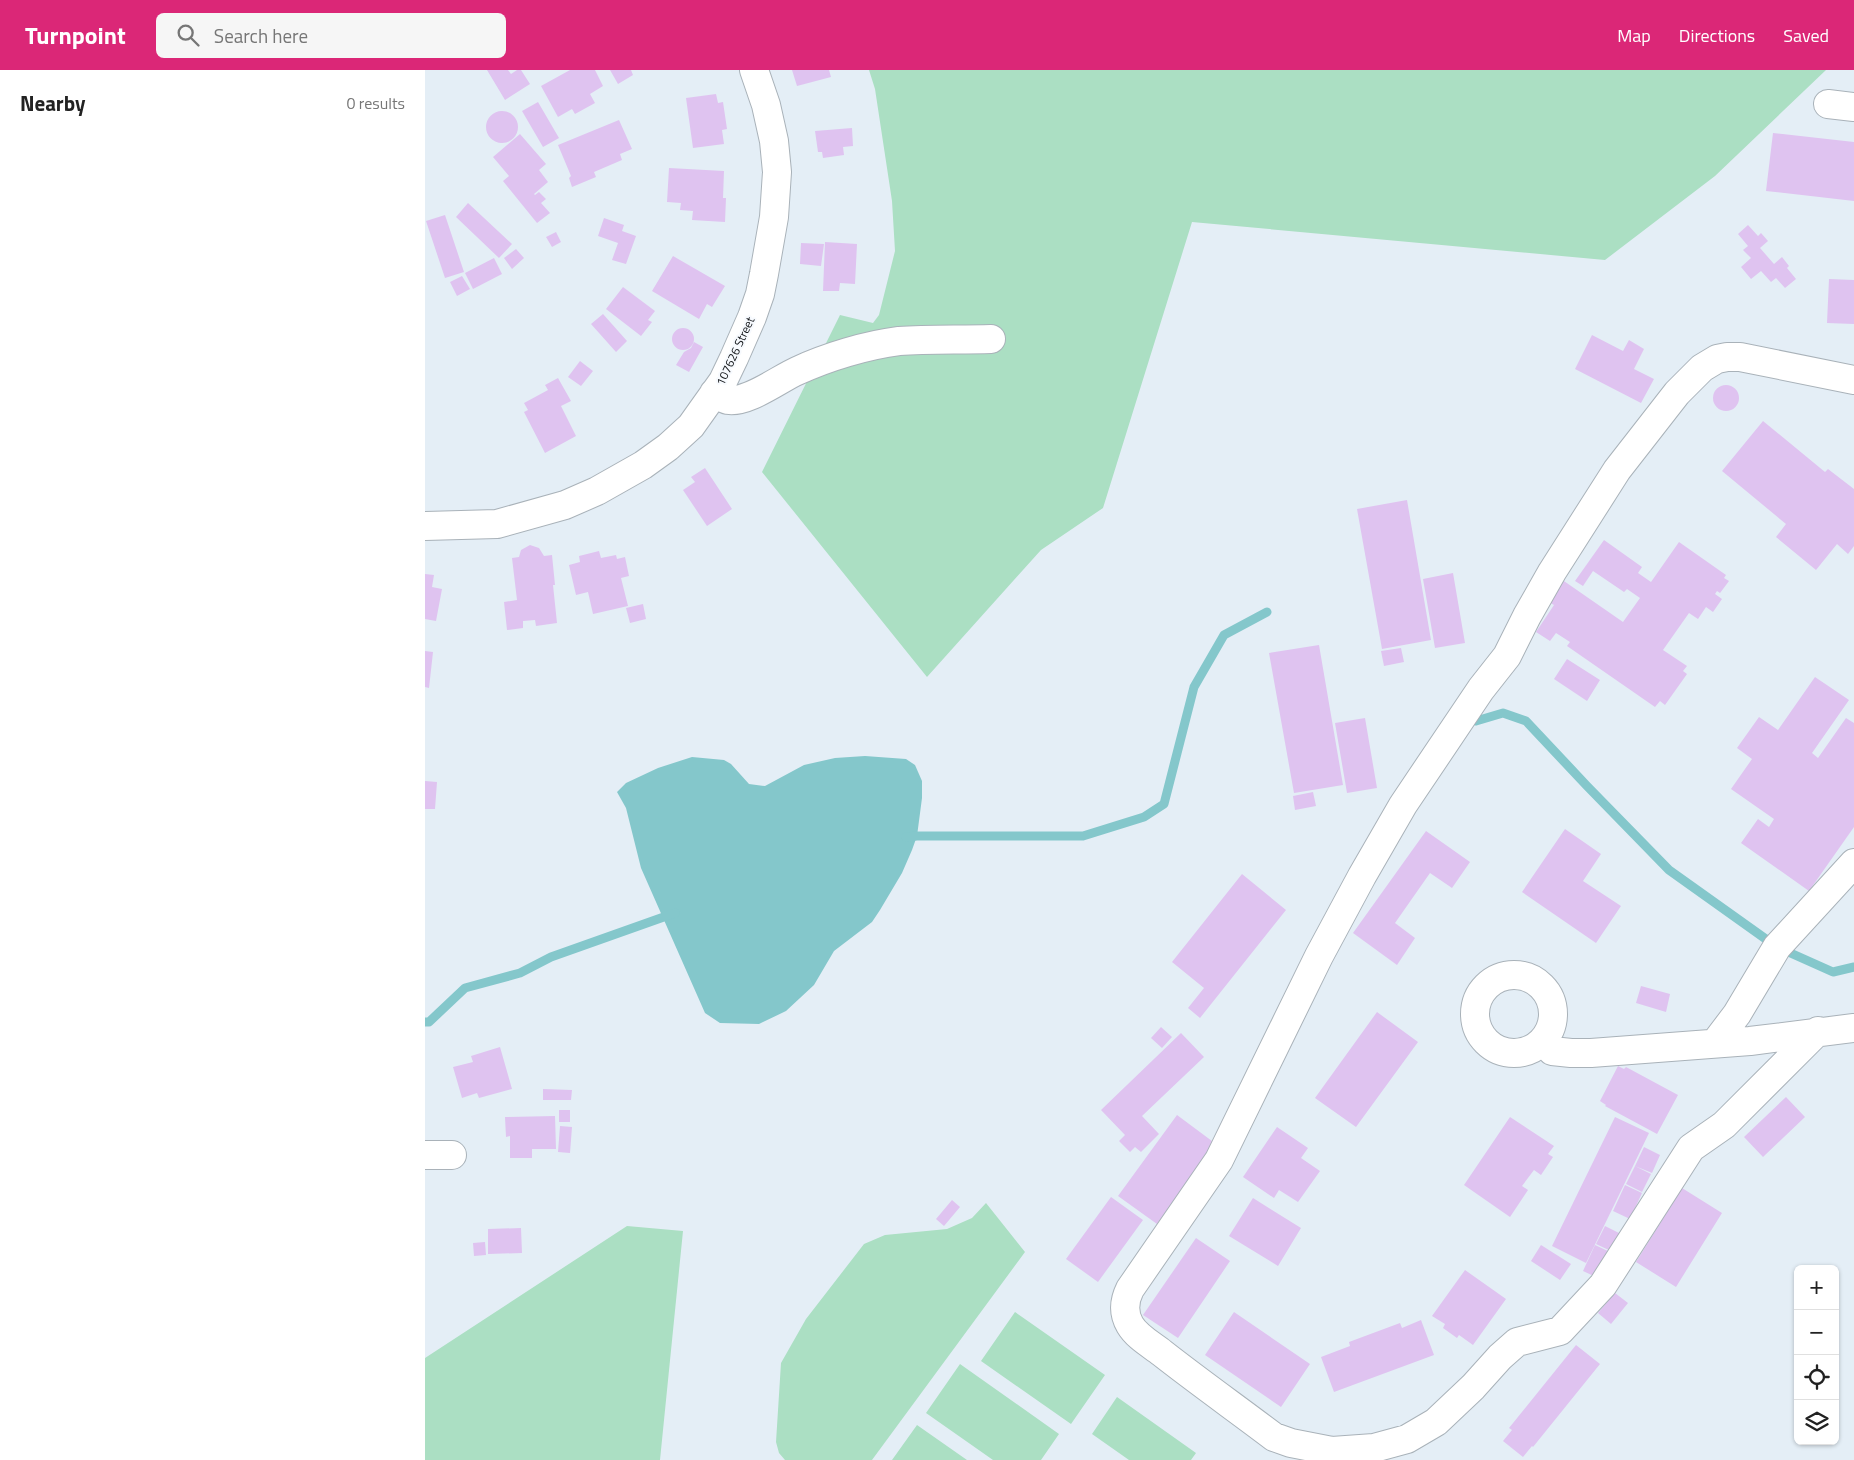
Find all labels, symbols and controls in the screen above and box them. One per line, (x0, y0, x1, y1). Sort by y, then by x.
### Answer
search box (156, 13, 506, 58)
text: Turnpoint (25, 17, 126, 53)
icon: search (174, 21, 202, 49)
text: Search here (214, 21, 308, 50)
text: Map (1617, 22, 1651, 49)
text: Directions (1679, 22, 1755, 49)
text: Saved (1783, 22, 1829, 49)
text: Nearby (20, 87, 85, 119)
text: 0 results (346, 91, 405, 115)
street label: 107626 Street (711, 313, 760, 389)
map controls (1794, 1265, 1839, 1445)
button: + (1794, 1265, 1839, 1310)
button: − (1794, 1310, 1839, 1355)
button: locate (1794, 1355, 1839, 1400)
button: layers (1794, 1400, 1839, 1445)

